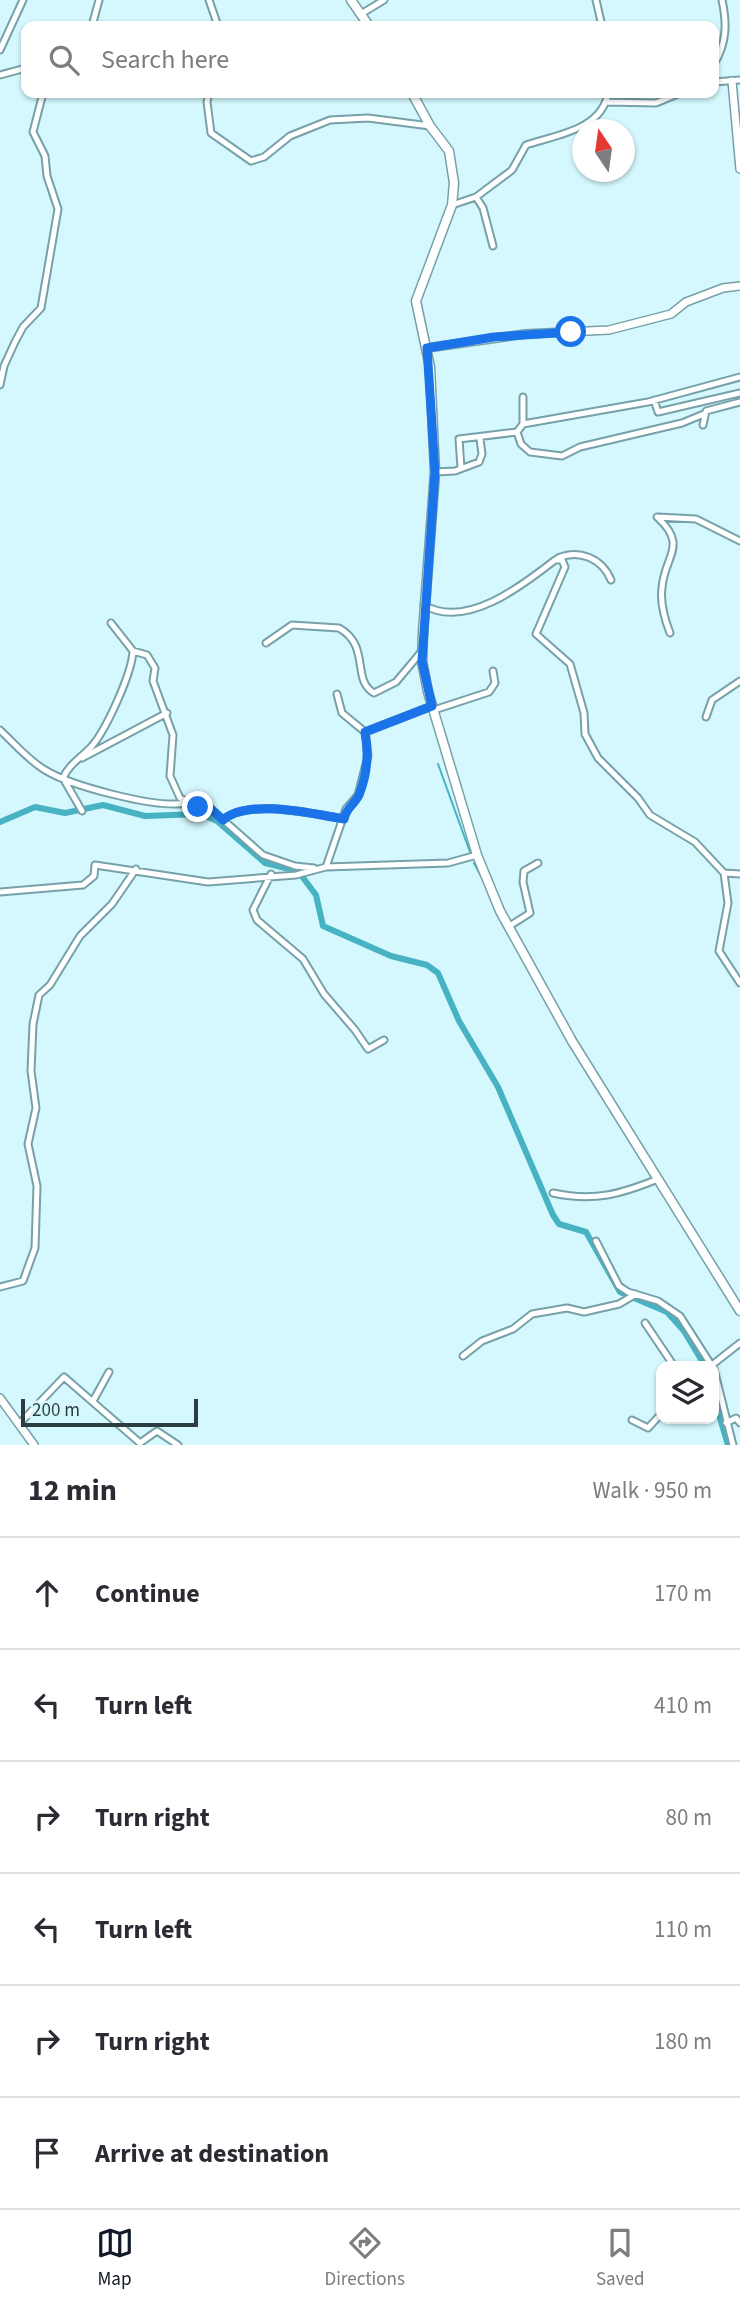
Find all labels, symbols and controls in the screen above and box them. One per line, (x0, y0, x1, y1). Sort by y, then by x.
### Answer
search box (21, 21, 719, 98)
icon: search (45, 41, 83, 79)
text: Search here (101, 41, 229, 78)
north arrow (572, 119, 635, 182)
route start (555, 316, 586, 347)
route end (182, 791, 213, 822)
map controls (656, 1361, 719, 1424)
button: layers (656, 1361, 719, 1424)
scale bar (21, 1396, 198, 1428)
text: 200 m (32, 1397, 80, 1424)
text: 12 min (28, 1469, 117, 1512)
text: Walk · 950 m (593, 1474, 712, 1507)
icon: ahead (28, 1574, 66, 1612)
text: Continue (95, 1575, 200, 1612)
text: 170 m (654, 1577, 712, 1610)
icon: left (28, 1686, 66, 1724)
text: Turn left (95, 1687, 192, 1724)
text: 410 m (654, 1689, 712, 1722)
icon: right (28, 1798, 66, 1836)
text: Turn right (95, 1799, 210, 1836)
text: 80 m (665, 1801, 712, 1834)
icon: left (28, 1910, 66, 1948)
text: Turn left (95, 1911, 192, 1948)
text: 110 m (654, 1913, 712, 1946)
icon: right (28, 2022, 66, 2060)
text: Turn right (95, 2023, 210, 2060)
text: 180 m (654, 2025, 712, 2058)
icon: arrive (28, 2134, 66, 2172)
text: Arrive at destination (95, 2135, 329, 2172)
tab: Map (96, 2224, 134, 2293)
tab: Directions (325, 2224, 405, 2293)
tab: Saved (596, 2224, 644, 2293)

